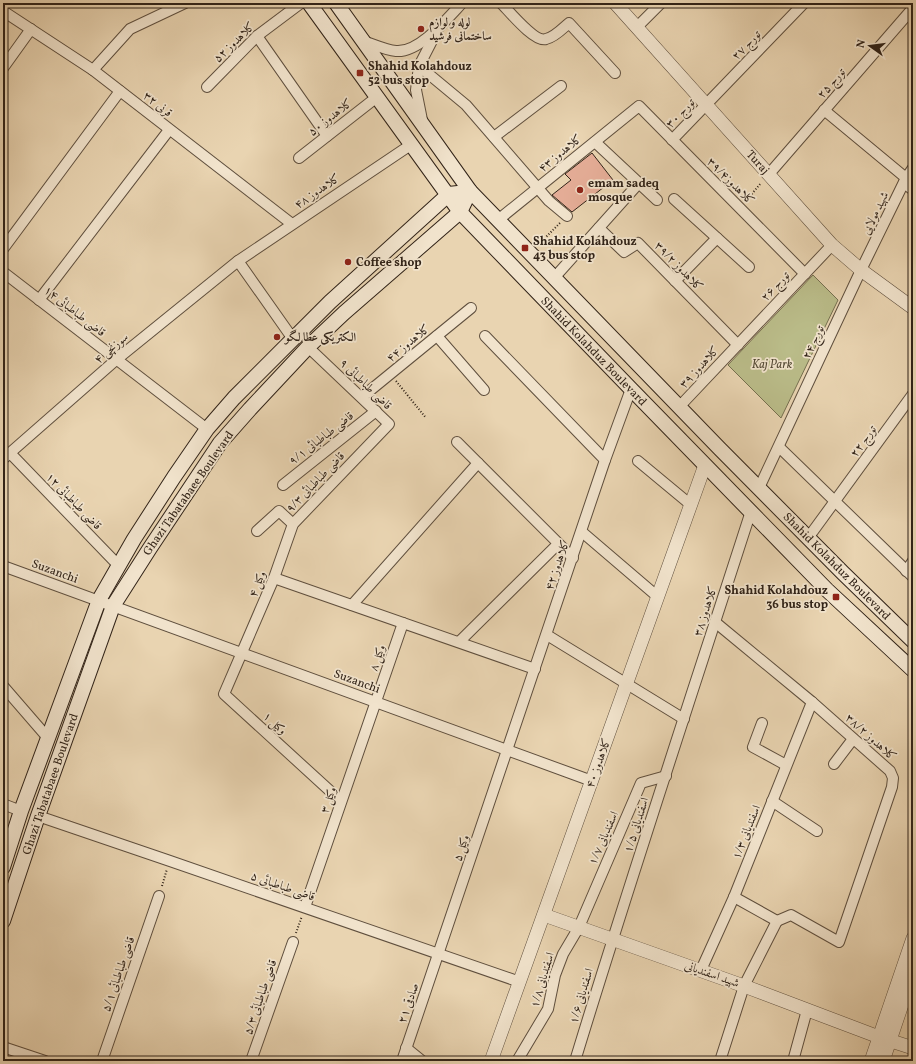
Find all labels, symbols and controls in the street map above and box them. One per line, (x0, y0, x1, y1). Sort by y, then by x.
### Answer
place label: لوله و لوازم ساختمانی فرشید (429, 15, 492, 45)
street label: کلاهدوز ۵۲ (210, 19, 259, 67)
marker: لوله و لوازم ساختمانی فرشید (416, 24, 426, 34)
north arrow (850, 26, 890, 66)
street label: تورج ۲۷ (729, 27, 767, 65)
text: N (854, 38, 870, 50)
place label: Shahid Kolahdouz 52 bus stop (368, 59, 472, 89)
street label: تورج ۲۵ (814, 64, 851, 104)
marker: Shahid Kolahdouz 52 bus stop (355, 68, 365, 78)
street label: قرنی ۳۲ (139, 88, 175, 121)
street label: کلاهدوز ۵۰ (305, 95, 356, 140)
street label: تورج ۳۰ (663, 95, 701, 133)
street label: کلاهدوز ۴۳ (535, 131, 586, 176)
street label: Turaj (742, 147, 772, 178)
street label: کلاهدوز۳۹/۴ (703, 154, 758, 209)
street label: کلاهدوز ۴۸ (291, 171, 344, 213)
place label: emam sadeq mosque (588, 176, 660, 206)
marker: emam sadeq mosque (575, 185, 585, 195)
street label: شهید مولایی (859, 189, 893, 238)
place label: Shahid Kolahdouz 43 bus stop (533, 234, 637, 264)
street label: کلاهدوز ۳۹/۲ (650, 238, 706, 295)
marker: Shahid Kolahdouz 43 bus stop (520, 243, 530, 253)
place label: Coffee shop (356, 255, 422, 271)
marker: Coffee shop (343, 257, 353, 267)
street label: تورج ۲۶ (758, 268, 796, 307)
street label: قاضی طباطبائی ۱۴ (40, 283, 108, 341)
street label: Shahid Kolahduz Boulevard (537, 294, 650, 410)
street label: کلاهدوز ۴۴ (383, 321, 434, 366)
street label: تورج ۲۴ (799, 322, 831, 363)
place label: الکتریکی عطا لگو (283, 329, 357, 346)
street label: سوزنچی ۴ (91, 330, 132, 368)
marker: الکتریکی عطا لگو (272, 332, 282, 342)
street label: کلاهدوز ۳۹ (676, 343, 723, 392)
street label: قاضی طباطبائی ۹ (336, 356, 395, 414)
park label: Kaj Park (752, 357, 793, 373)
street label: قاضی طباطبائی ۹/۱ (286, 408, 357, 469)
street label: تورج ۲۲ (847, 422, 883, 462)
street label: Ghazi Tabatabaee Boulevard (140, 428, 238, 559)
street label: قاضی طباطبائی ۹/۳ (283, 449, 349, 516)
street label: قاضی طباطبائی ۱۲ (42, 469, 105, 534)
street label: Shahid Kolahduz Boulevard (779, 509, 894, 624)
street label: کلاهدوز ۴۲ (542, 538, 574, 593)
street label: Suzanchi (29, 556, 80, 588)
street label: وکيل ۴ (245, 569, 270, 600)
place label: Shahid Kolahdouz 36 bus stop (724, 583, 828, 613)
street label: کلاهدوز ۳۸ (690, 584, 722, 639)
marker: Shahid Kolahdouz 36 bus stop (831, 592, 841, 602)
street label: وکيل ۸ (366, 643, 390, 674)
street label: Suzanchi (331, 666, 382, 698)
street label: وکيل ۱ (259, 709, 290, 739)
street label: Ghazi Tabatabaee Boulevard (19, 711, 83, 857)
street label: کلاهدوز ۳۸/۲ (841, 711, 899, 765)
street label: کلاهدوز ۴۰ (583, 736, 615, 791)
street label: وکيل ۳ (317, 785, 341, 816)
street label: اسفندیانی ۱/۵ (621, 795, 654, 855)
street label: اسفندیانی ۱/۳ (729, 803, 765, 862)
street label: ۱/۷ اسفندیانی (585, 809, 623, 868)
street label: وکيل ۵ (450, 833, 474, 864)
street label: قاضی طباطبائی ۵ (248, 868, 317, 905)
street label: قاضی طباطبائی ۵/۱ (99, 935, 139, 1014)
street label: اسفندیانی ۱/۸ (527, 950, 559, 1010)
street label: قاضی طباطبائی ۵/۳ (241, 958, 281, 1037)
street label: شهید اسفندیانی (682, 958, 741, 992)
street label: اسفندیانی ۱/۶ (566, 966, 598, 1026)
street label: صادقی ۲۱ (395, 981, 423, 1026)

